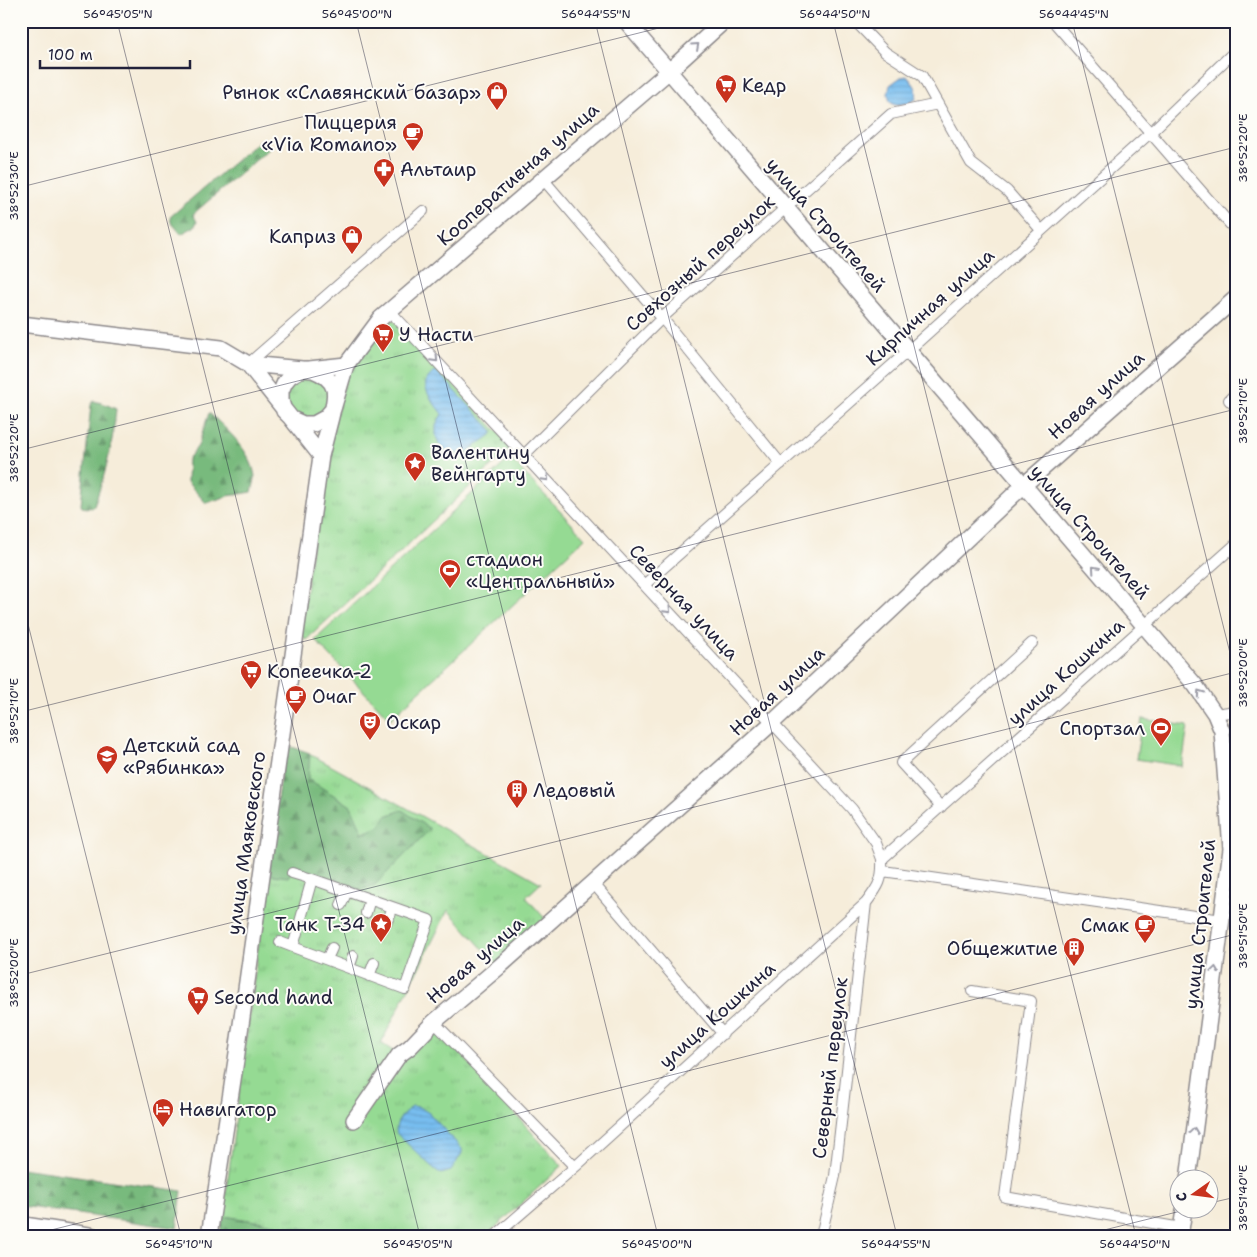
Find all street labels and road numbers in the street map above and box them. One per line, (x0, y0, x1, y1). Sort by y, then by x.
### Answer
street label: Кооперативная улица (432, 97, 604, 251)
street label: улица Строителей (761, 152, 891, 298)
street label: Совхозный переулок (620, 189, 780, 337)
street label: Кирпичная улица (860, 243, 1000, 371)
street label: Новая улица (1043, 345, 1150, 445)
street label: улица Строителей (1025, 459, 1155, 605)
street label: Северная улица (624, 538, 745, 666)
street label: улица Кошкина (1002, 613, 1130, 731)
street label: Новая улица (724, 640, 830, 742)
street label: улица Маяковского (221, 750, 271, 936)
street label: улица Строителей (1179, 838, 1221, 1010)
street label: Новая улица (421, 911, 529, 1009)
street label: улица Кошкина (653, 956, 781, 1074)
street label: Северный переулок (806, 976, 854, 1160)

